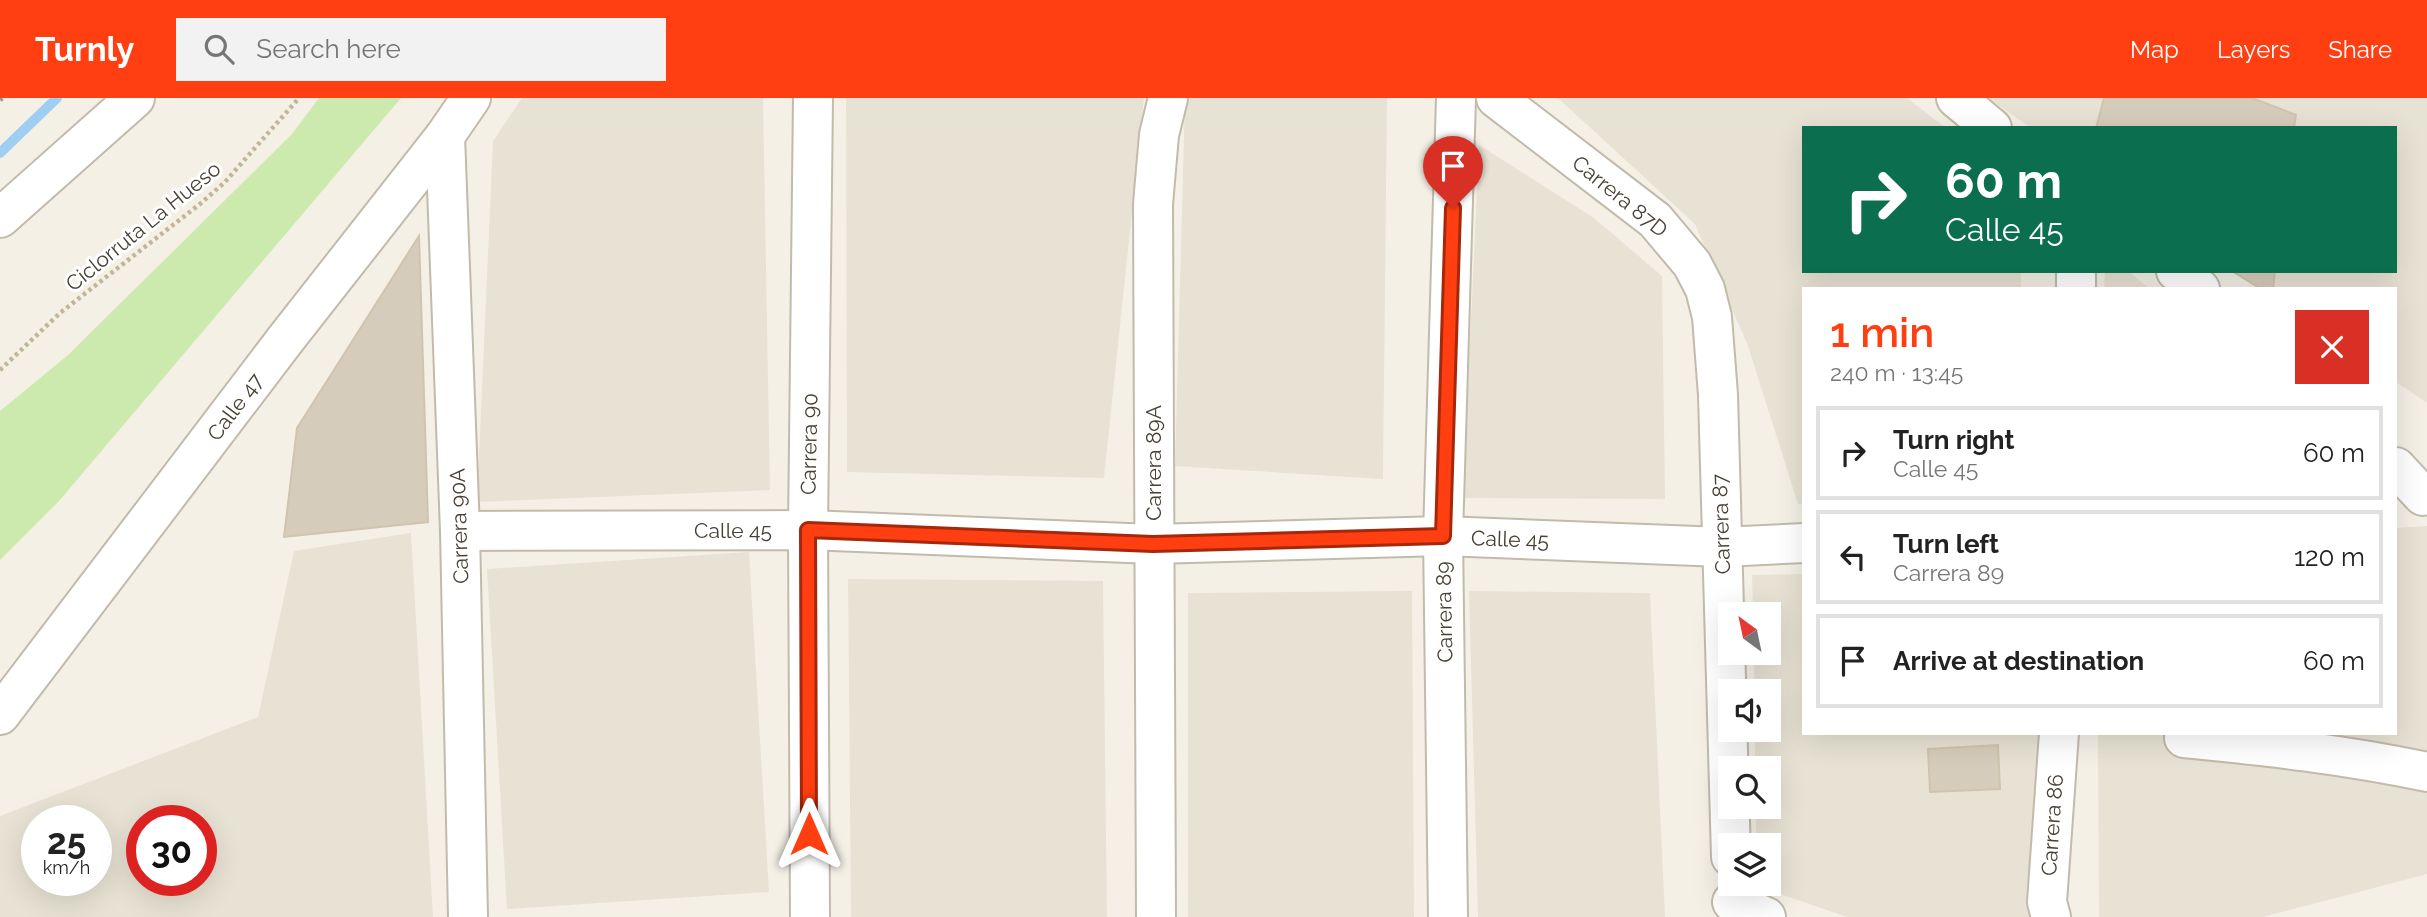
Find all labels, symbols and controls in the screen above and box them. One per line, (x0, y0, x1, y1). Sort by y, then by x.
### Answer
search box (176, 18, 666, 81)
text: Turnly (35, 30, 134, 69)
icon: search (200, 30, 238, 68)
text: Search here (256, 34, 401, 64)
text: Map (2130, 35, 2179, 64)
text: Layers (2217, 35, 2290, 64)
text: Share (2328, 35, 2392, 64)
pin (1423, 136, 1483, 208)
icon: arrive (1434, 147, 1472, 185)
street label: Carrera 87D (1567, 150, 1673, 242)
text: 60 m (1945, 152, 2062, 209)
icon: right (1830, 154, 1921, 245)
street label: Ciclorruta La Hueso (61, 156, 225, 296)
text: Calle 45 (1945, 211, 2064, 248)
text: 1 min (1830, 308, 1934, 357)
button: close (2295, 310, 2369, 384)
text: 240 m · 13:45 (1830, 359, 1963, 386)
street label: Calle 47 (202, 368, 269, 445)
street label: Carrera 90 (796, 393, 822, 495)
street label: Carrera 89A (1141, 405, 1166, 521)
text: Turn right (1893, 425, 2014, 455)
icon: right (1834, 434, 1872, 472)
text: 60 m (2303, 438, 2365, 468)
text: Calle 45 (1893, 455, 1978, 482)
street label: Carrera 90A (444, 468, 474, 584)
street label: Carrera 87 (1707, 473, 1735, 575)
street label: Calle 45 (694, 518, 772, 543)
street label: Calle 45 (1471, 525, 1549, 553)
text: Turn left (1893, 529, 1999, 559)
icon: left (1834, 538, 1872, 576)
text: 120 m (2294, 542, 2365, 572)
text: Carrera 89 (1893, 559, 2004, 586)
street label: Carrera 89 (1431, 561, 1457, 663)
north arrow (1718, 602, 1782, 665)
map controls (1718, 602, 1781, 896)
icon: arrive (1834, 642, 1872, 680)
text: Arrive at destination (1893, 646, 2144, 676)
text: 60 m (2303, 646, 2365, 676)
button: sound (1718, 679, 1781, 742)
button: search (1718, 756, 1781, 819)
street label: Carrera 86 (2036, 773, 2068, 877)
position arrow (772, 797, 846, 871)
speed limit sign: 30 (126, 805, 217, 896)
text: 25 (47, 821, 86, 862)
button: layers (1718, 833, 1781, 896)
text: km/h (43, 857, 90, 878)

